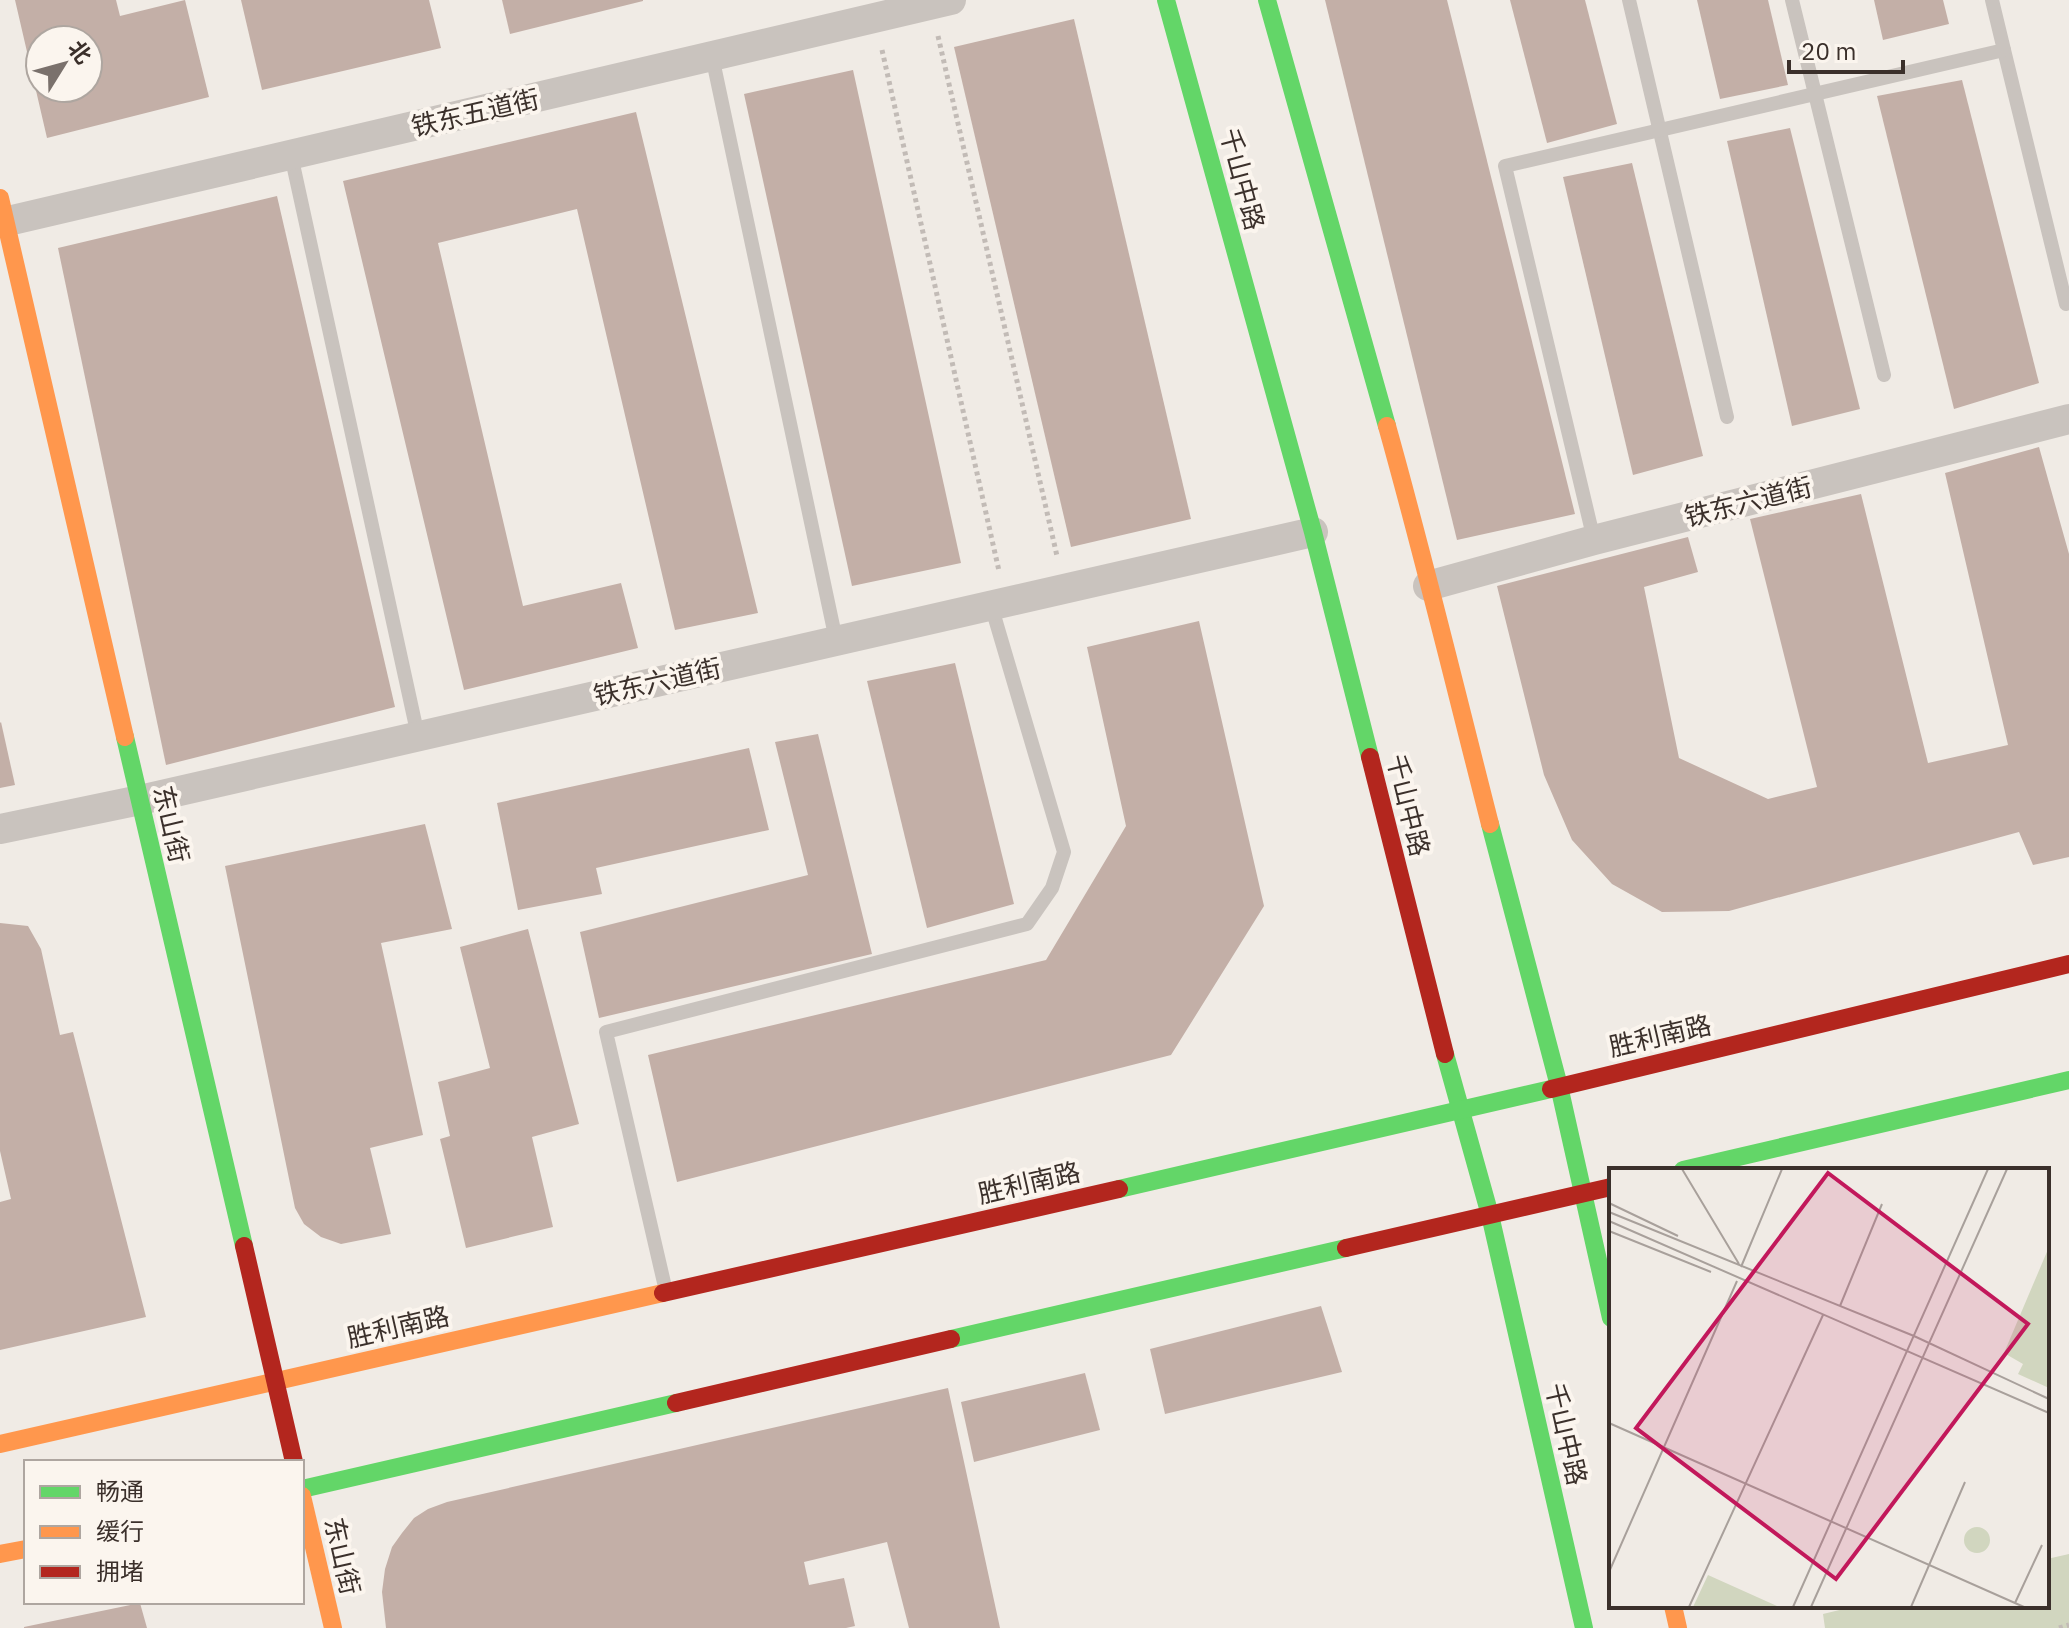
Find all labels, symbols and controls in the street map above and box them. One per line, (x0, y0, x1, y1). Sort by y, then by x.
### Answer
north arrow (24, 24, 104, 104)
scale bar (1789, 24, 1903, 74)
text: 北 (62, 34, 99, 69)
text: 20 m (1801, 35, 1856, 67)
street label: 铁东五道街 (408, 81, 542, 143)
street label: 千山中路 (1213, 124, 1273, 234)
street label: 铁东六道街 (1681, 469, 1815, 533)
street label: 铁东六道街 (590, 650, 724, 712)
street label: 千山中路 (1380, 750, 1438, 860)
street label: 东山街 (147, 782, 197, 866)
street label: 胜利南路 (1606, 1007, 1714, 1063)
street label: 胜利南路 (975, 1154, 1083, 1210)
inset map (1609, 1168, 2049, 1608)
street label: 胜利南路 (344, 1298, 452, 1354)
street label: 千山中路 (1539, 1380, 1595, 1488)
legend (24, 1460, 304, 1604)
text: 畅通 (96, 1475, 144, 1507)
street label: 东山街 (318, 1514, 368, 1598)
text: 缓行 (96, 1515, 144, 1547)
text: 拥堵 (96, 1555, 144, 1587)

